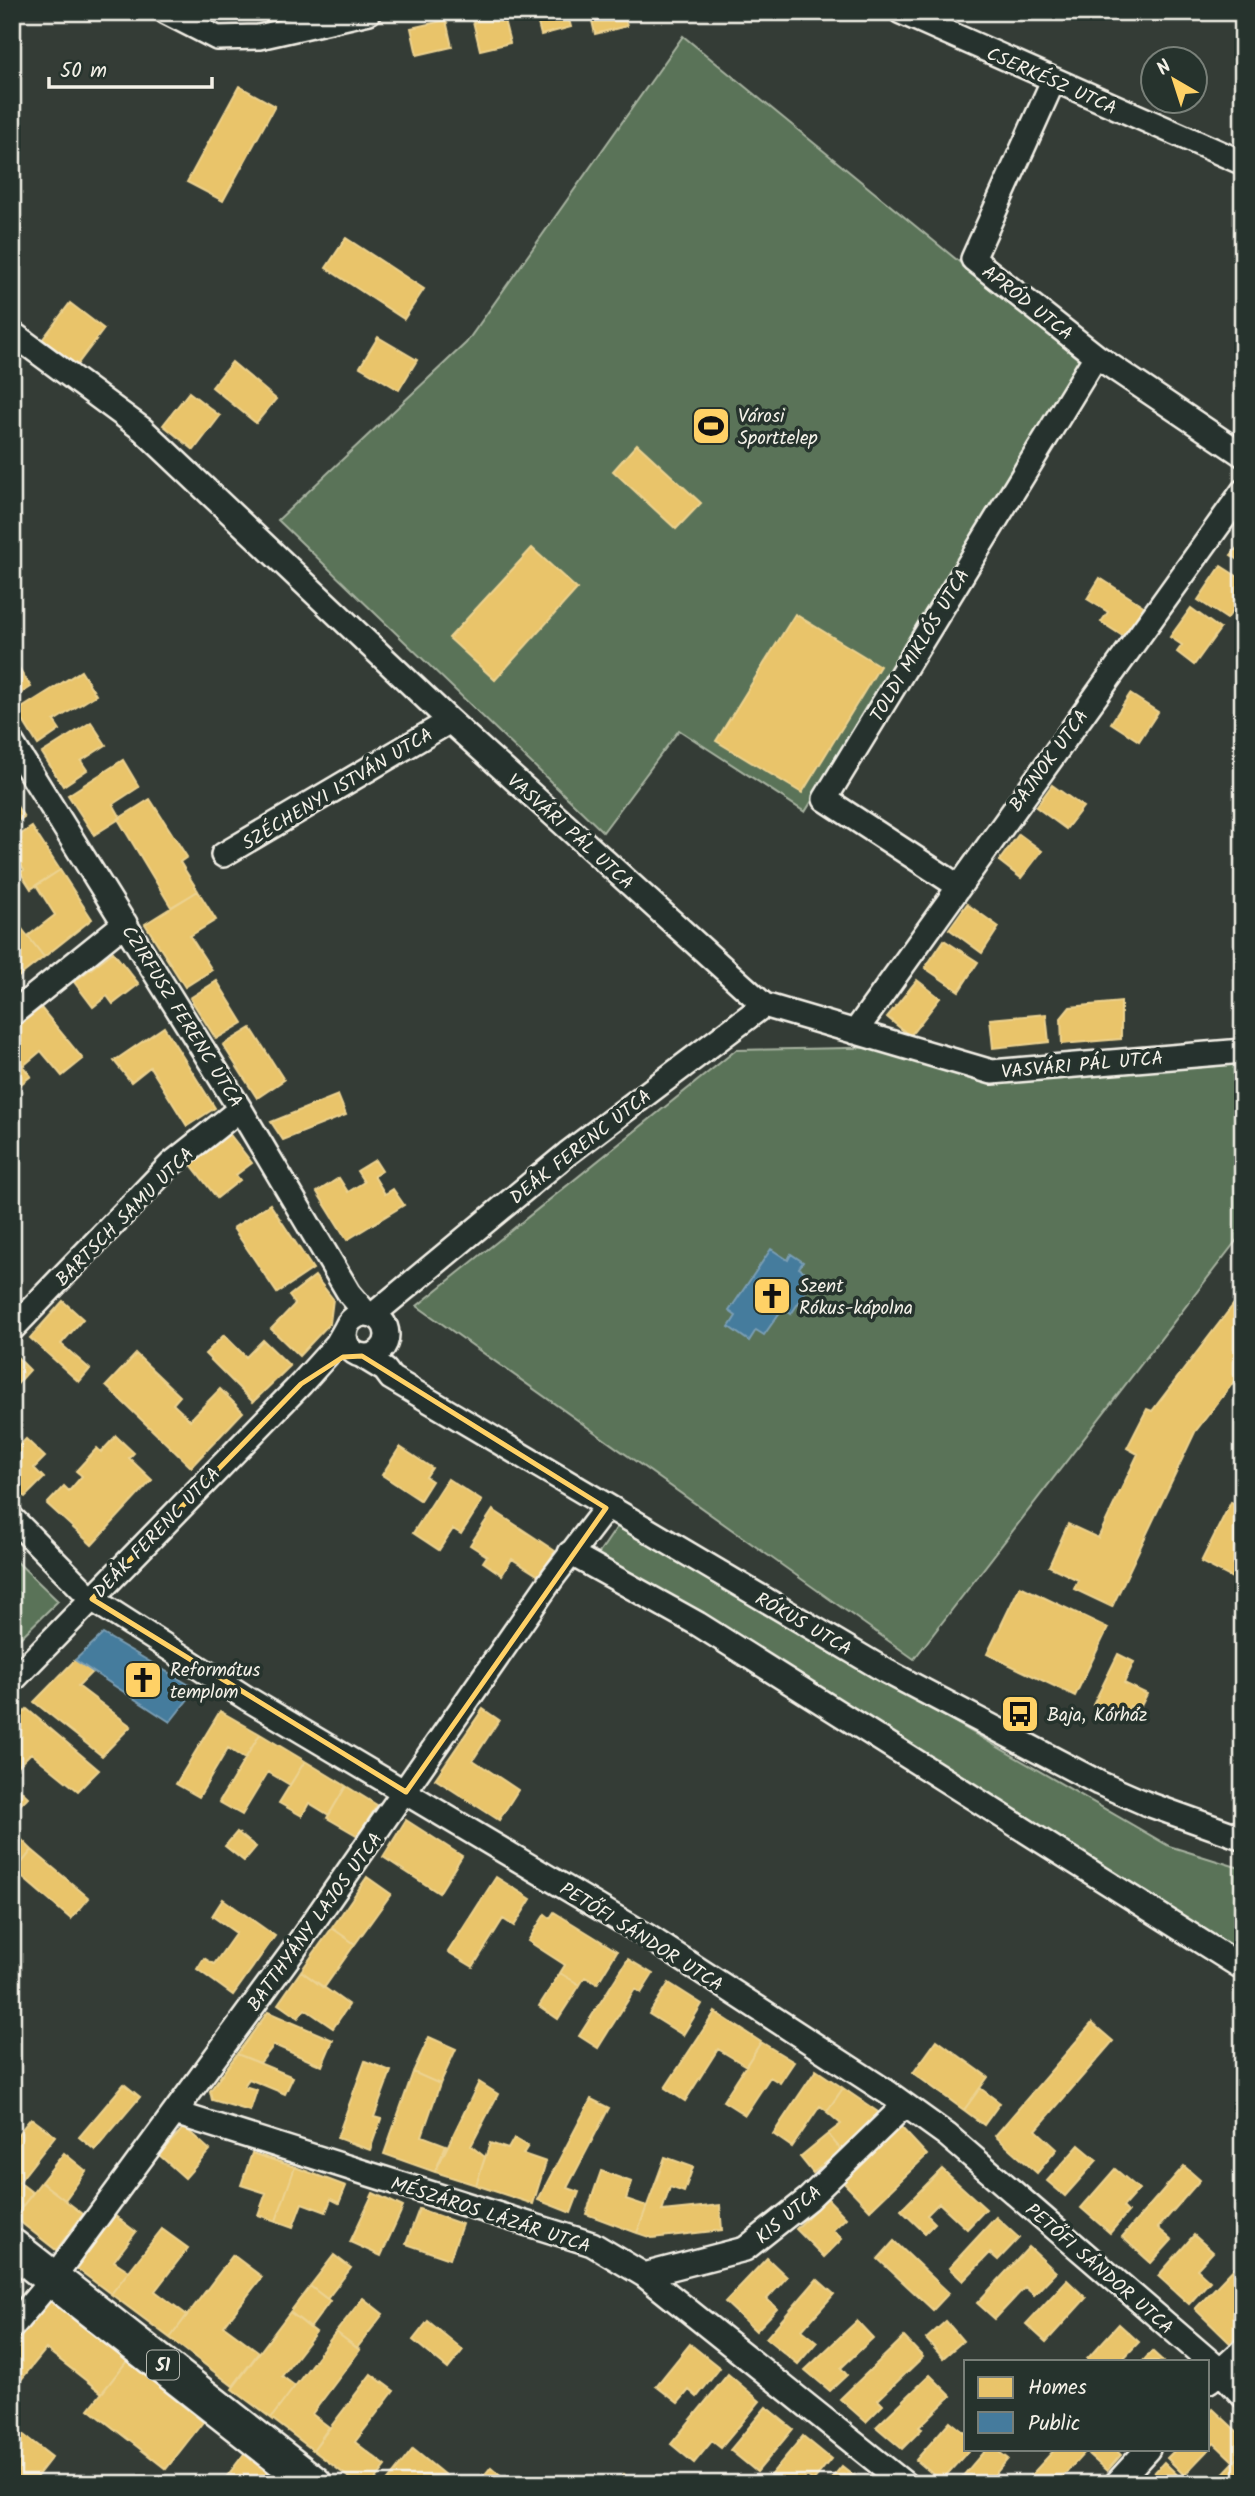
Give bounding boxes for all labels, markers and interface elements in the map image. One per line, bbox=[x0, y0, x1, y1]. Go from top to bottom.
street label: CSERKÉSZ UTCA bbox=[981, 40, 1121, 124]
scale bar bbox=[49, 46, 212, 90]
north arrow bbox=[1140, 46, 1210, 116]
text: N bbox=[1150, 53, 1179, 84]
text: 50 m bbox=[60, 55, 107, 88]
street label: APRÓD UTCA bbox=[975, 258, 1079, 349]
place label: Városi Sporttelep bbox=[738, 402, 818, 454]
sports icon: Városi Sporttelep bbox=[690, 405, 732, 447]
street label: TOLDI MIKLÓS UTCA bbox=[863, 564, 978, 728]
street label: BAJNOK UTCA bbox=[1002, 704, 1097, 819]
street label: SZÉCHENYI ISTVÁN UTCA bbox=[237, 721, 439, 859]
street label: VASVÁRI PÁL UTCA bbox=[499, 767, 640, 898]
street label: CZIRFUSZ FERENC UTCA bbox=[113, 920, 250, 1114]
street label: VASVÁRI PÁL UTCA bbox=[1000, 1044, 1164, 1088]
street label: DEÁK FERENC UTCA bbox=[504, 1082, 659, 1213]
street label: BARTSCH SAMU UTCA bbox=[49, 1141, 202, 1294]
place label: Szent Rókus-kápolna bbox=[799, 1272, 913, 1324]
church icon: Szent Rókus-kápolna bbox=[751, 1275, 793, 1317]
street label: DEÁK FERENC UTCA bbox=[86, 1461, 228, 1606]
street label: RÓKUS UTCA bbox=[749, 1585, 857, 1665]
place label: Református templom bbox=[170, 1656, 260, 1708]
church icon: Református templom bbox=[122, 1659, 164, 1701]
bus stop icon: Baja, Kórház bbox=[999, 1693, 1041, 1735]
place label: Baja, Kórház bbox=[1047, 1701, 1147, 1731]
street label: BATTHYÁNY LAJOS UTCA bbox=[240, 1826, 391, 2018]
street label: PETŐFI SÁNDOR UTCA bbox=[553, 1875, 729, 2000]
street label: MÉSZÁROS LÁZÁR UTCA bbox=[387, 2169, 594, 2262]
street label: KIS UTCA bbox=[749, 2179, 829, 2253]
street label: PETŐFI SÁNDOR UTCA bbox=[1018, 2196, 1180, 2343]
road number: 51 bbox=[147, 2350, 179, 2379]
legend bbox=[964, 2360, 1210, 2450]
text: Homes bbox=[1028, 2372, 1087, 2405]
text: Public bbox=[1028, 2408, 1080, 2441]

